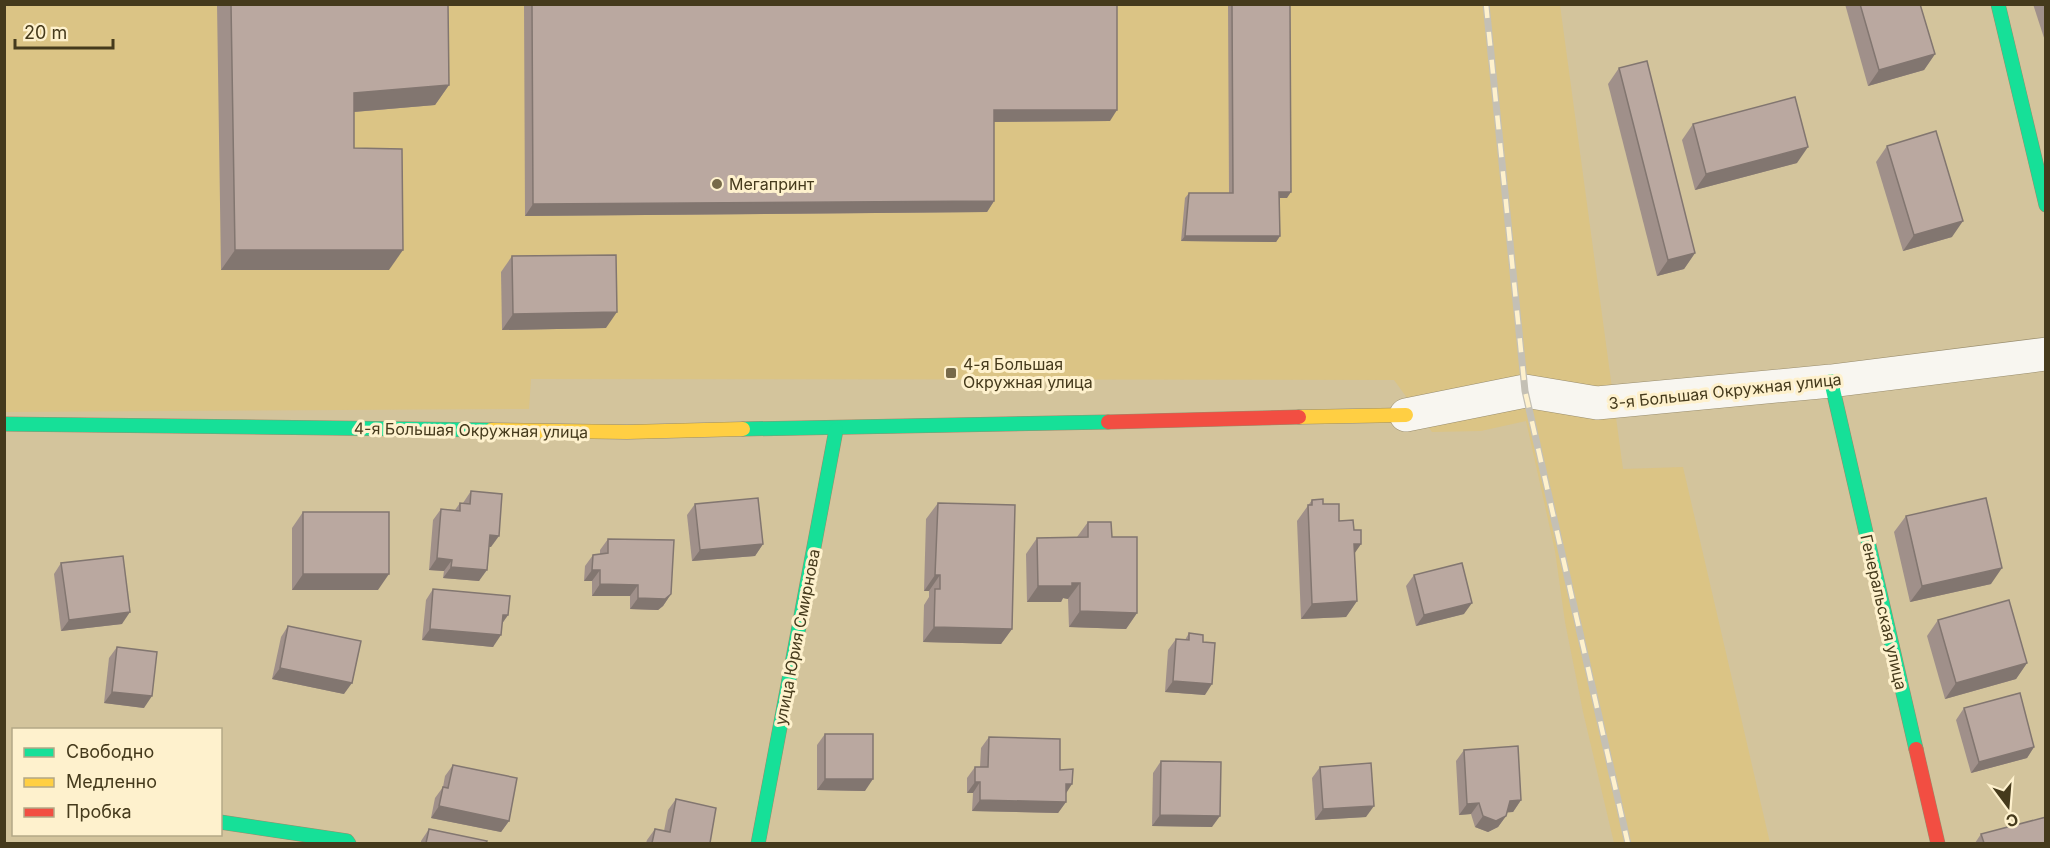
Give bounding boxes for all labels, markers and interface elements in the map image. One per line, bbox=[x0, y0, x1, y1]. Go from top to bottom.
scale bar bbox=[15, 12, 112, 50]
text: 20 m bbox=[24, 22, 67, 43]
place label: Мегапринт bbox=[729, 174, 815, 194]
marker: Мегапринт bbox=[710, 177, 724, 191]
place label: 4-я Большая Окружная улица bbox=[963, 354, 1093, 392]
marker: 4-я Большая Окружная улица bbox=[944, 366, 958, 380]
street label: 3-я Большая Окружная улица bbox=[1608, 369, 1842, 413]
street label: 4-я Большая Окружная улица bbox=[354, 418, 588, 442]
street label: Генеральская улица bbox=[1856, 532, 1912, 692]
street label: улица Юрия Смирнова bbox=[770, 547, 824, 727]
legend bbox=[12, 728, 222, 836]
text: Свободно bbox=[66, 741, 154, 762]
text: Медленно bbox=[66, 771, 157, 792]
north arrow bbox=[1978, 776, 2038, 836]
text: Пробка bbox=[66, 801, 132, 822]
text: С bbox=[2004, 809, 2021, 832]

